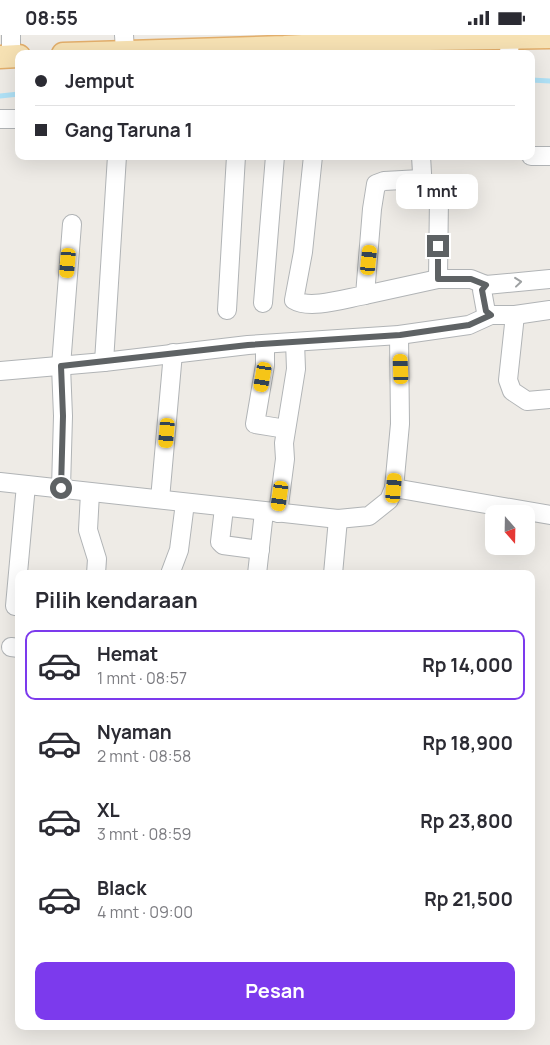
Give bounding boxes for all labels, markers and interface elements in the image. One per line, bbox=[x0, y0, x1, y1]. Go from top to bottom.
text: 08:55 bbox=[25, 5, 78, 31]
text: Jemput bbox=[65, 68, 135, 94]
text: Gang Taruna 1 bbox=[65, 117, 193, 143]
callout: 1 mnt bbox=[397, 173, 479, 209]
text: 1 mnt bbox=[416, 180, 458, 202]
route end bbox=[427, 235, 449, 257]
car bbox=[359, 244, 378, 276]
car bbox=[59, 247, 76, 279]
one-way arrow bbox=[515, 277, 523, 288]
car bbox=[392, 354, 409, 384]
car bbox=[253, 361, 272, 393]
car bbox=[158, 417, 175, 449]
car bbox=[385, 472, 402, 504]
route start bbox=[50, 477, 72, 499]
car bbox=[270, 480, 289, 512]
north arrow bbox=[485, 505, 535, 555]
map controls bbox=[485, 505, 535, 555]
text: Pilih kendaraan bbox=[35, 585, 198, 615]
text: Hemat bbox=[97, 641, 158, 667]
icon: car bbox=[37, 643, 82, 688]
text: Rp 14,000 bbox=[422, 652, 513, 678]
text: 1 mnt · 08:57 bbox=[97, 667, 187, 689]
text: Nyaman bbox=[97, 719, 172, 745]
icon: car bbox=[37, 721, 82, 766]
text: Rp 18,900 bbox=[422, 730, 513, 756]
text: 2 mnt · 08:58 bbox=[97, 745, 191, 767]
text: XL bbox=[97, 797, 120, 823]
icon: car bbox=[37, 799, 82, 844]
text: Rp 23,800 bbox=[420, 808, 513, 834]
text: 3 mnt · 08:59 bbox=[97, 823, 192, 845]
text: Black bbox=[97, 875, 146, 901]
icon: car bbox=[37, 877, 82, 922]
text: Rp 21,500 bbox=[424, 886, 513, 912]
text: 4 mnt · 09:00 bbox=[97, 901, 193, 923]
button: Pesan bbox=[35, 962, 515, 1020]

